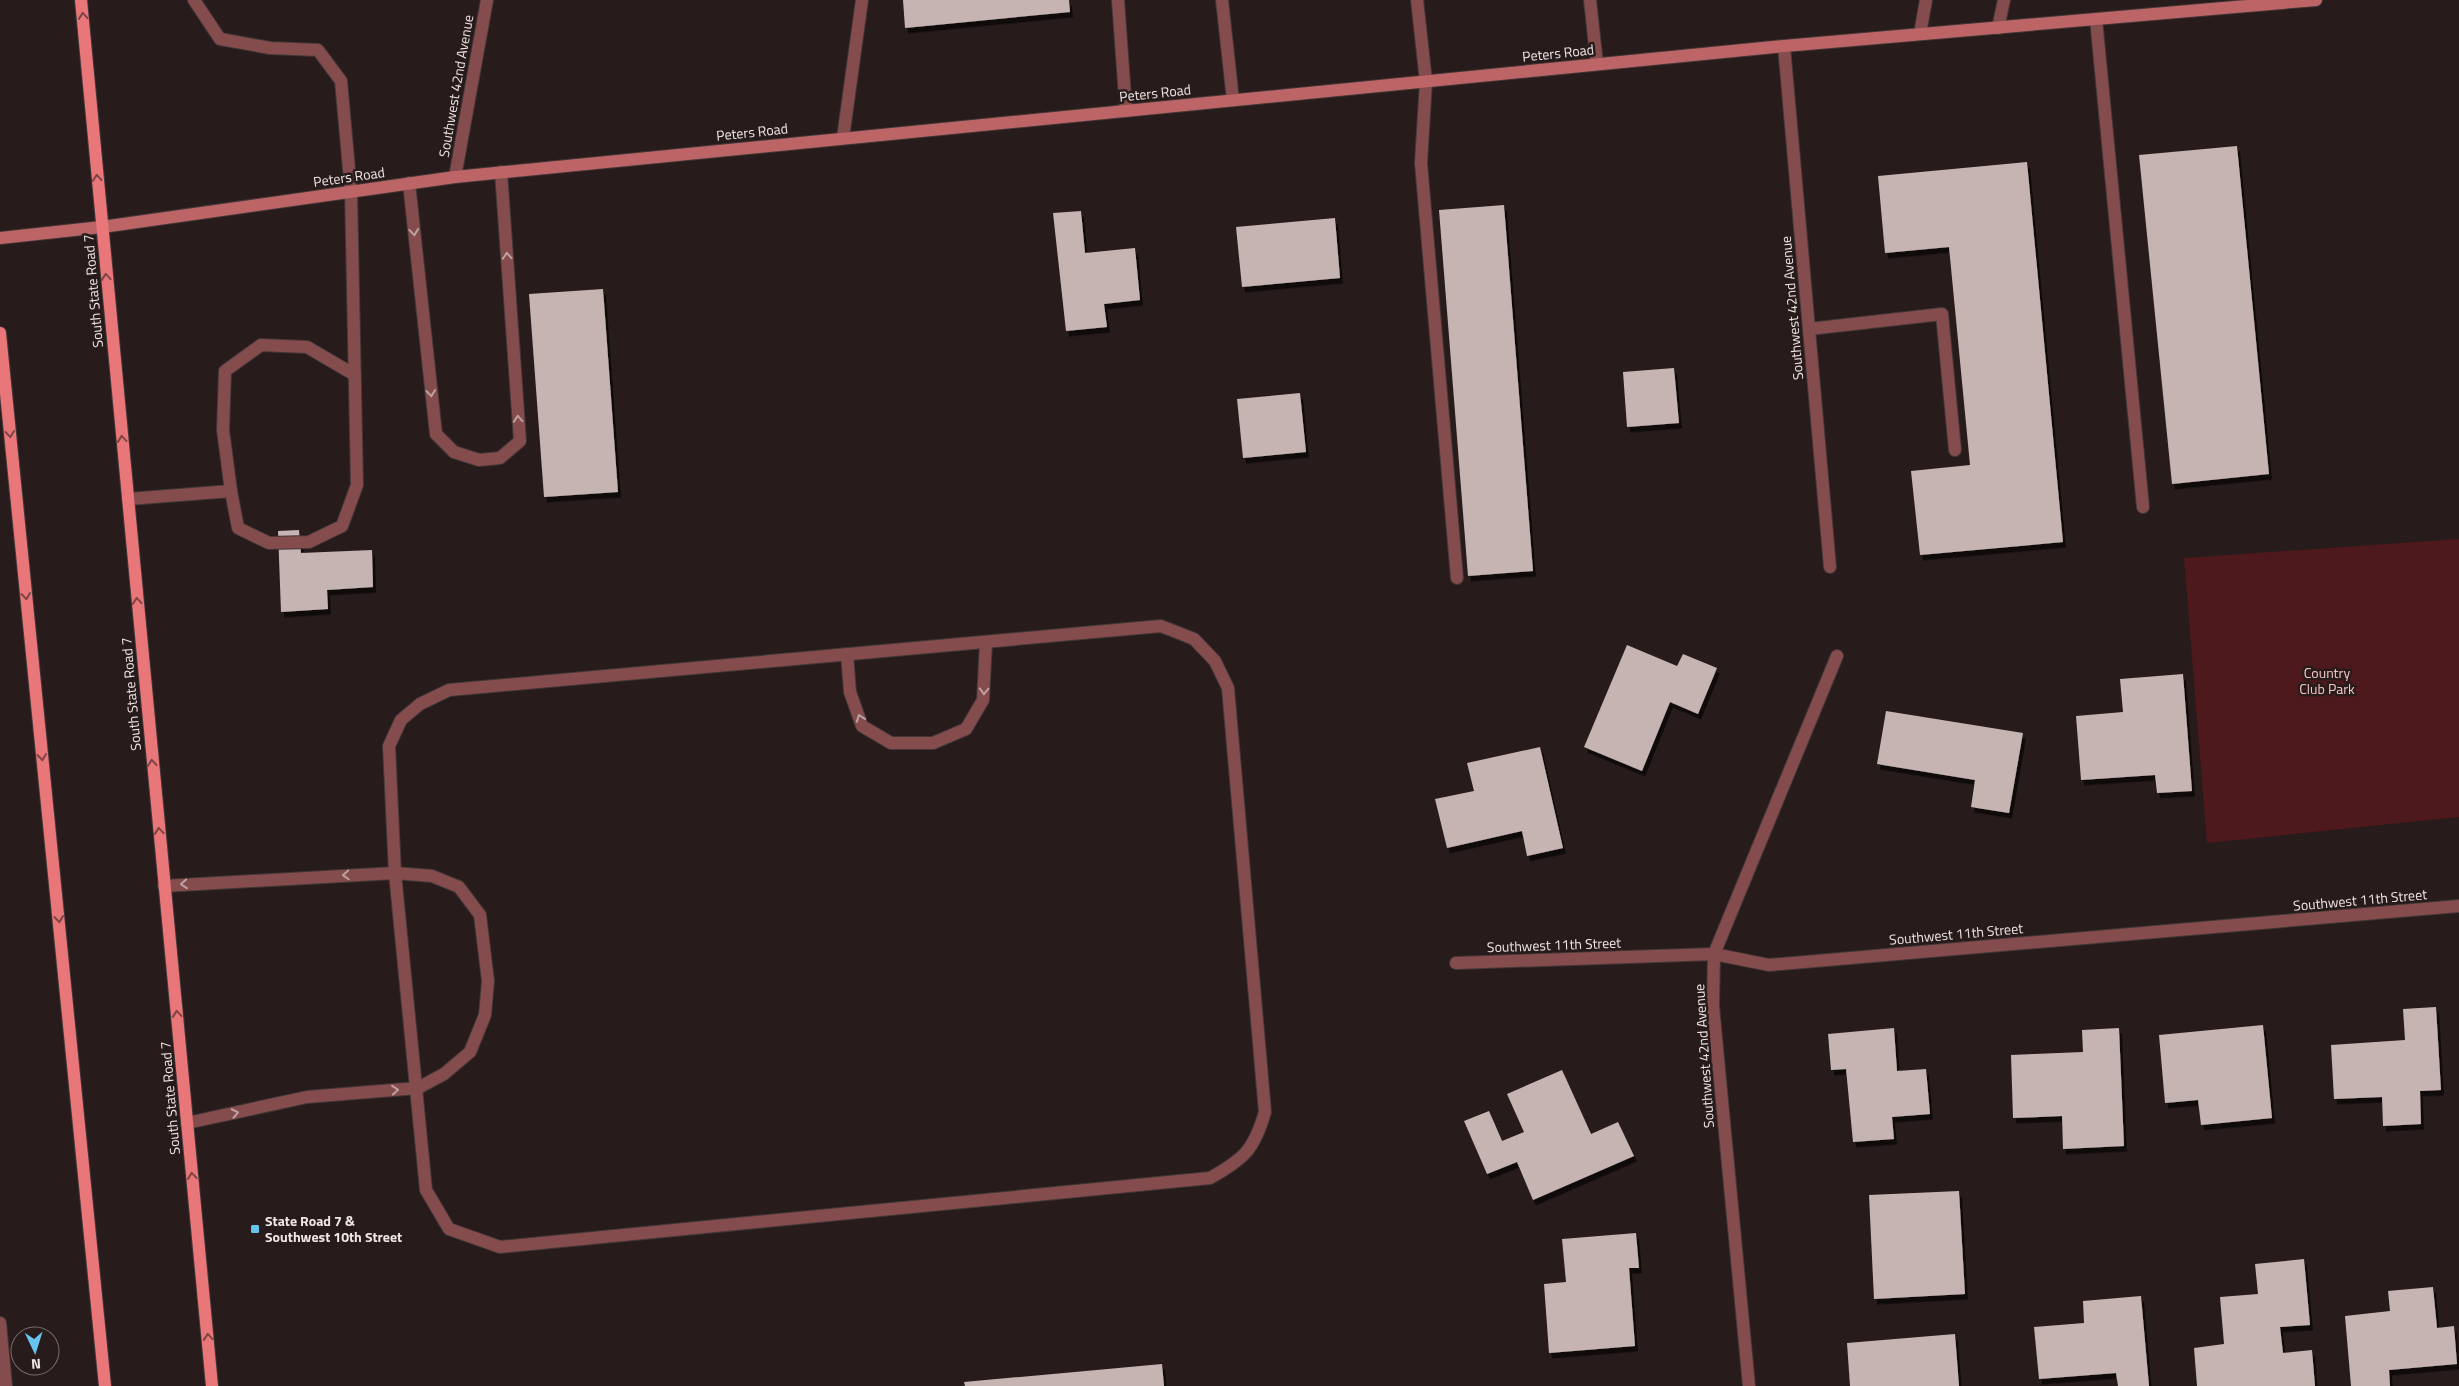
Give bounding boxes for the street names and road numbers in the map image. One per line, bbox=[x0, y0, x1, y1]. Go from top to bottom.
street label: Southwest 42nd Avenue bbox=[433, 13, 478, 159]
street label: Peters Road bbox=[1521, 38, 1595, 67]
street label: Peters Road bbox=[1118, 78, 1192, 107]
street label: Peters Road bbox=[715, 117, 789, 146]
street label: Peters Road bbox=[312, 161, 386, 192]
street label: South State Road 7 bbox=[77, 234, 108, 349]
street label: Southwest 42nd Avenue bbox=[1775, 235, 1808, 381]
street label: South State Road 7 bbox=[115, 637, 146, 752]
street label: Southwest 11th Street bbox=[2292, 883, 2428, 916]
street label: Southwest 11th Street bbox=[1888, 917, 2024, 950]
street label: Southwest 11th Street bbox=[1487, 932, 1622, 957]
street label: Southwest 42nd Avenue bbox=[1688, 983, 1719, 1129]
street label: South State Road 7 bbox=[154, 1041, 185, 1156]

